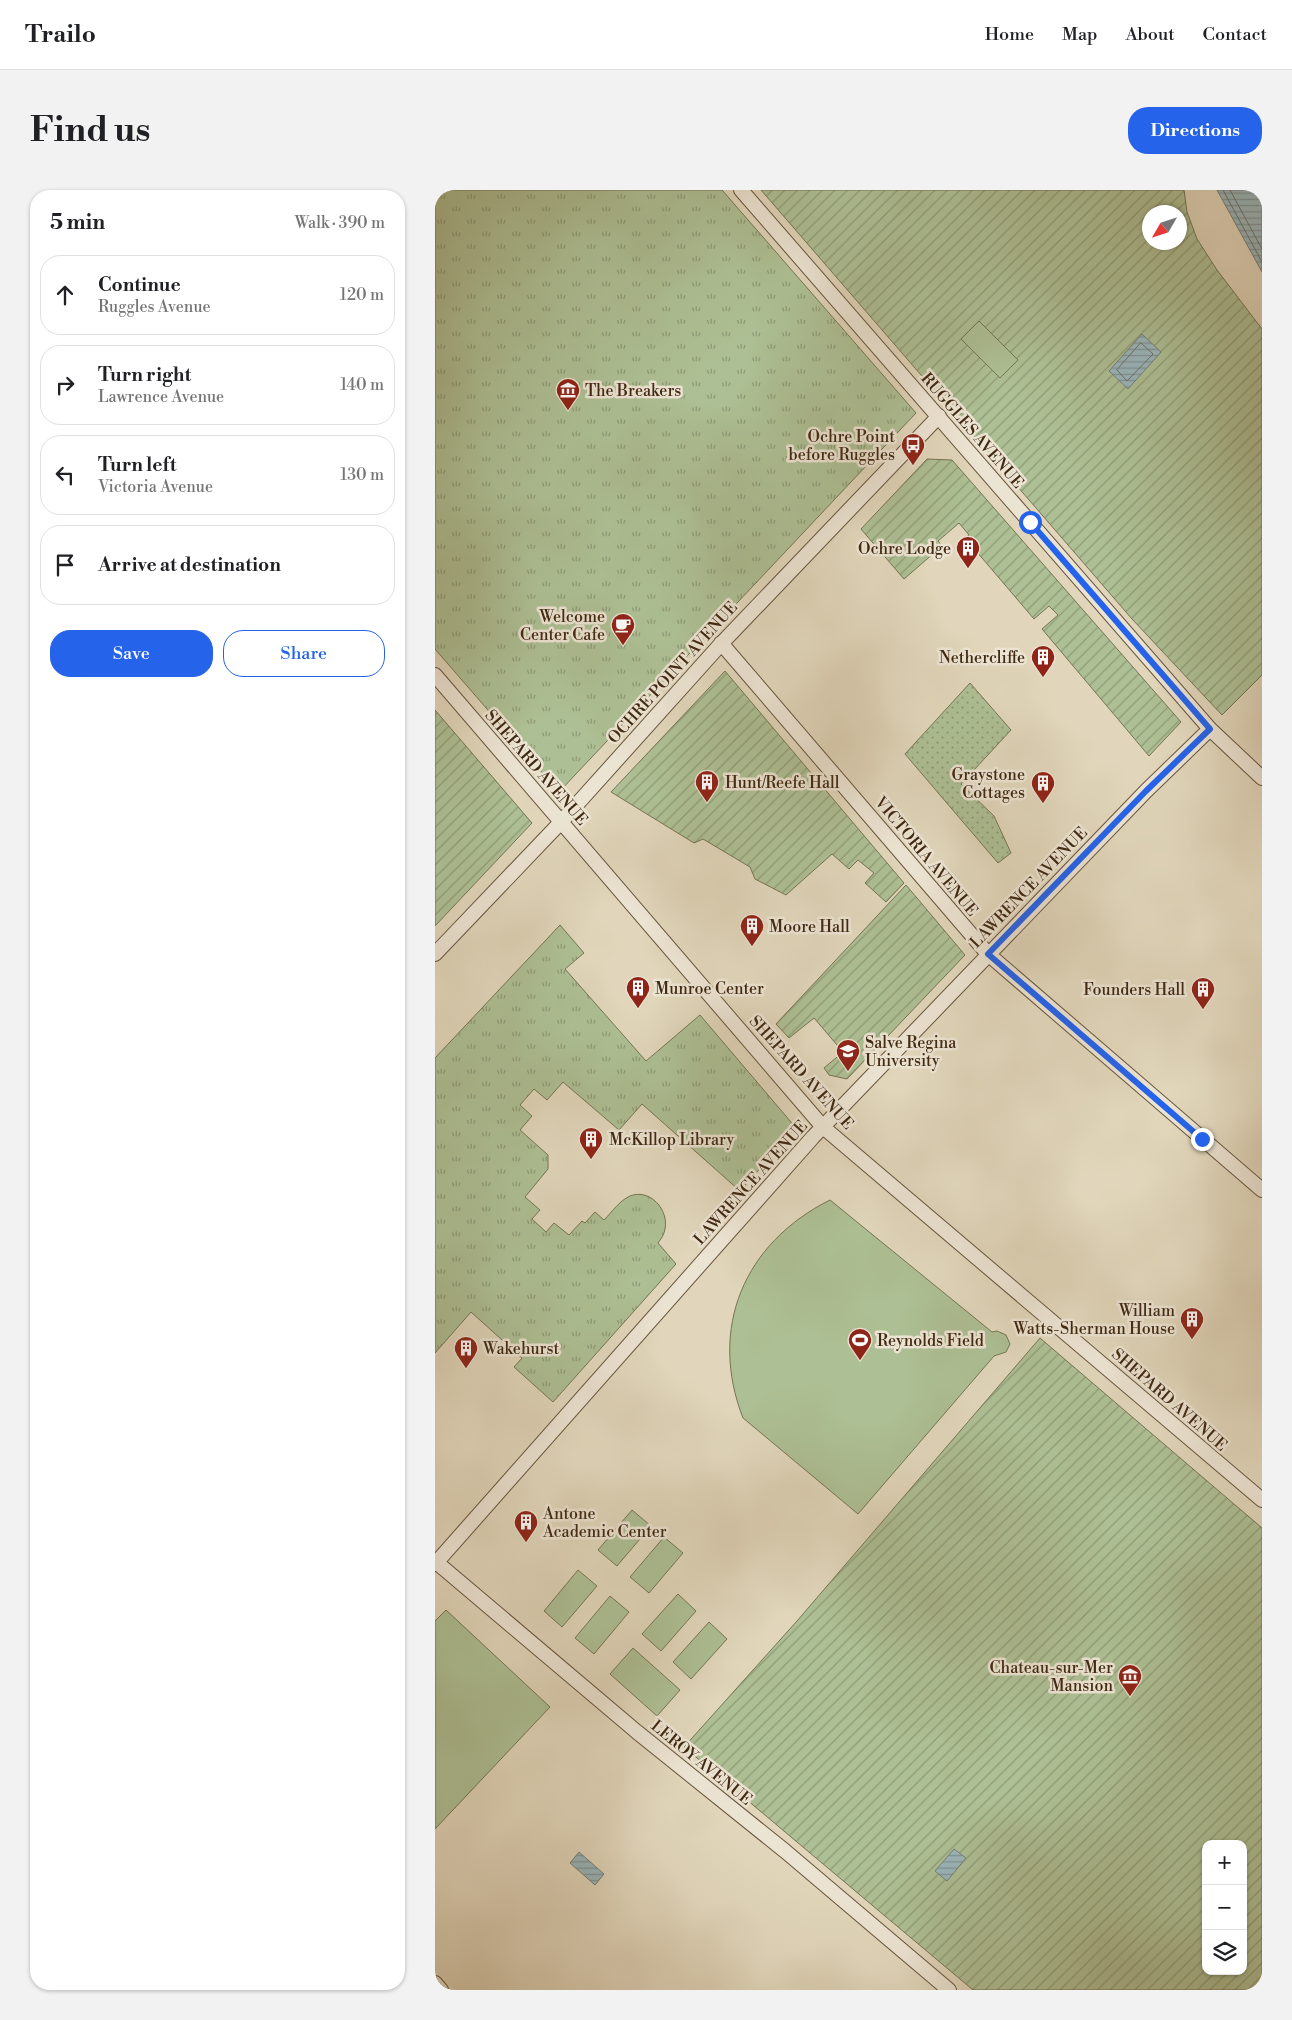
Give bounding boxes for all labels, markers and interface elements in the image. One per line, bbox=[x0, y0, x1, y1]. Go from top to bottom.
text: Trailo bbox=[25, 20, 96, 50]
text: Home bbox=[985, 23, 1034, 46]
text: Map bbox=[1062, 23, 1098, 46]
text: About bbox=[1126, 23, 1175, 46]
text: Contact bbox=[1203, 23, 1267, 46]
button: Directions bbox=[1128, 107, 1262, 154]
text: Find us bbox=[30, 109, 150, 152]
north arrow bbox=[1142, 205, 1187, 250]
text: 5 min bbox=[50, 210, 105, 236]
text: Walk · 390 m bbox=[295, 213, 385, 233]
text: Continue bbox=[98, 273, 181, 297]
icon: ahead bbox=[51, 281, 79, 309]
text: 120 m bbox=[340, 285, 384, 305]
text: Ruggles Avenue bbox=[98, 297, 211, 317]
text: Turn right bbox=[98, 363, 191, 387]
street label: RUGGLES AVENUE bbox=[917, 369, 1028, 493]
icon: right bbox=[51, 371, 79, 399]
text: 140 m bbox=[340, 375, 384, 395]
museum icon: The Breakers bbox=[555, 377, 581, 411]
place label: The Breakers bbox=[585, 381, 681, 401]
text: Lawrence Avenue bbox=[98, 387, 224, 407]
place label: Ochre Point before Ruggles bbox=[789, 427, 895, 465]
bus stop icon: Ochre Point before Ruggles bbox=[900, 432, 926, 466]
text: Turn left bbox=[98, 453, 177, 477]
icon: left bbox=[51, 461, 79, 489]
text: 130 m bbox=[340, 465, 384, 485]
text: Victoria Avenue bbox=[98, 477, 213, 497]
route start bbox=[1019, 511, 1042, 534]
building icon: Ochre Lodge bbox=[955, 535, 981, 569]
place label: Ochre Lodge bbox=[858, 539, 951, 559]
icon: arrive bbox=[51, 551, 79, 579]
text: Arrive at destination bbox=[98, 553, 281, 577]
street label: OCHRE POINT AVENUE bbox=[604, 597, 742, 748]
place label: Welcome Center Cafe bbox=[520, 607, 605, 645]
cafe icon: Welcome Center Cafe bbox=[610, 612, 636, 646]
button: Save bbox=[50, 630, 213, 677]
button: Share bbox=[223, 630, 385, 677]
building icon: Nethercliffe bbox=[1030, 644, 1056, 678]
place label: Nethercliffe bbox=[939, 648, 1025, 668]
street label: SHEPARD AVENUE bbox=[481, 706, 592, 830]
place label: Graystone Cottages bbox=[951, 765, 1025, 803]
building icon: Hunt/Reefe Hall bbox=[694, 769, 720, 803]
building icon: Graystone Cottages bbox=[1030, 770, 1056, 804]
place label: Hunt/Reefe Hall bbox=[725, 773, 840, 793]
street label: VICTORIA AVENUE bbox=[870, 792, 982, 921]
street label: LAWRENCE AVENUE bbox=[966, 823, 1092, 952]
building icon: Moore Hall bbox=[739, 913, 765, 947]
place label: Moore Hall bbox=[769, 917, 850, 937]
building icon: Munroe Center bbox=[625, 975, 651, 1009]
building icon: Founders Hall bbox=[1190, 976, 1216, 1010]
place label: Munroe Center bbox=[655, 979, 764, 999]
place label: Founders Hall bbox=[1083, 980, 1185, 1000]
street label: SHEPARD AVENUE bbox=[745, 1011, 858, 1134]
place label: Salve Regina University bbox=[865, 1033, 957, 1071]
school or university icon: Salve Regina University bbox=[835, 1038, 861, 1072]
street label: LAWRENCE AVENUE bbox=[690, 1116, 812, 1249]
building icon: McKillop Library bbox=[578, 1126, 604, 1160]
route end bbox=[1191, 1128, 1214, 1151]
place label: McKillop Library bbox=[609, 1130, 735, 1150]
place label: William Watts-Sherman House bbox=[1012, 1301, 1175, 1339]
building icon: William Watts-Sherman House bbox=[1179, 1306, 1205, 1340]
sports icon: Reynolds Field bbox=[847, 1327, 873, 1361]
place label: Reynolds Field bbox=[877, 1331, 984, 1351]
building icon: Wakehurst bbox=[453, 1335, 479, 1369]
place label: Wakehurst bbox=[482, 1339, 560, 1359]
street label: SHEPARD AVENUE bbox=[1107, 1344, 1231, 1455]
place label: Antone Academic Center bbox=[542, 1504, 667, 1542]
building icon: Antone Academic Center bbox=[513, 1509, 539, 1543]
place label: Chateau-sur-Mer Mansion bbox=[990, 1658, 1113, 1696]
museum icon: Chateau-sur-Mer Mansion bbox=[1117, 1663, 1143, 1697]
street label: LEROY AVENUE bbox=[647, 1716, 756, 1810]
map controls bbox=[1202, 1840, 1247, 1975]
button: + bbox=[1202, 1840, 1247, 1885]
button: − bbox=[1202, 1885, 1247, 1930]
button: layers bbox=[1202, 1930, 1247, 1975]

